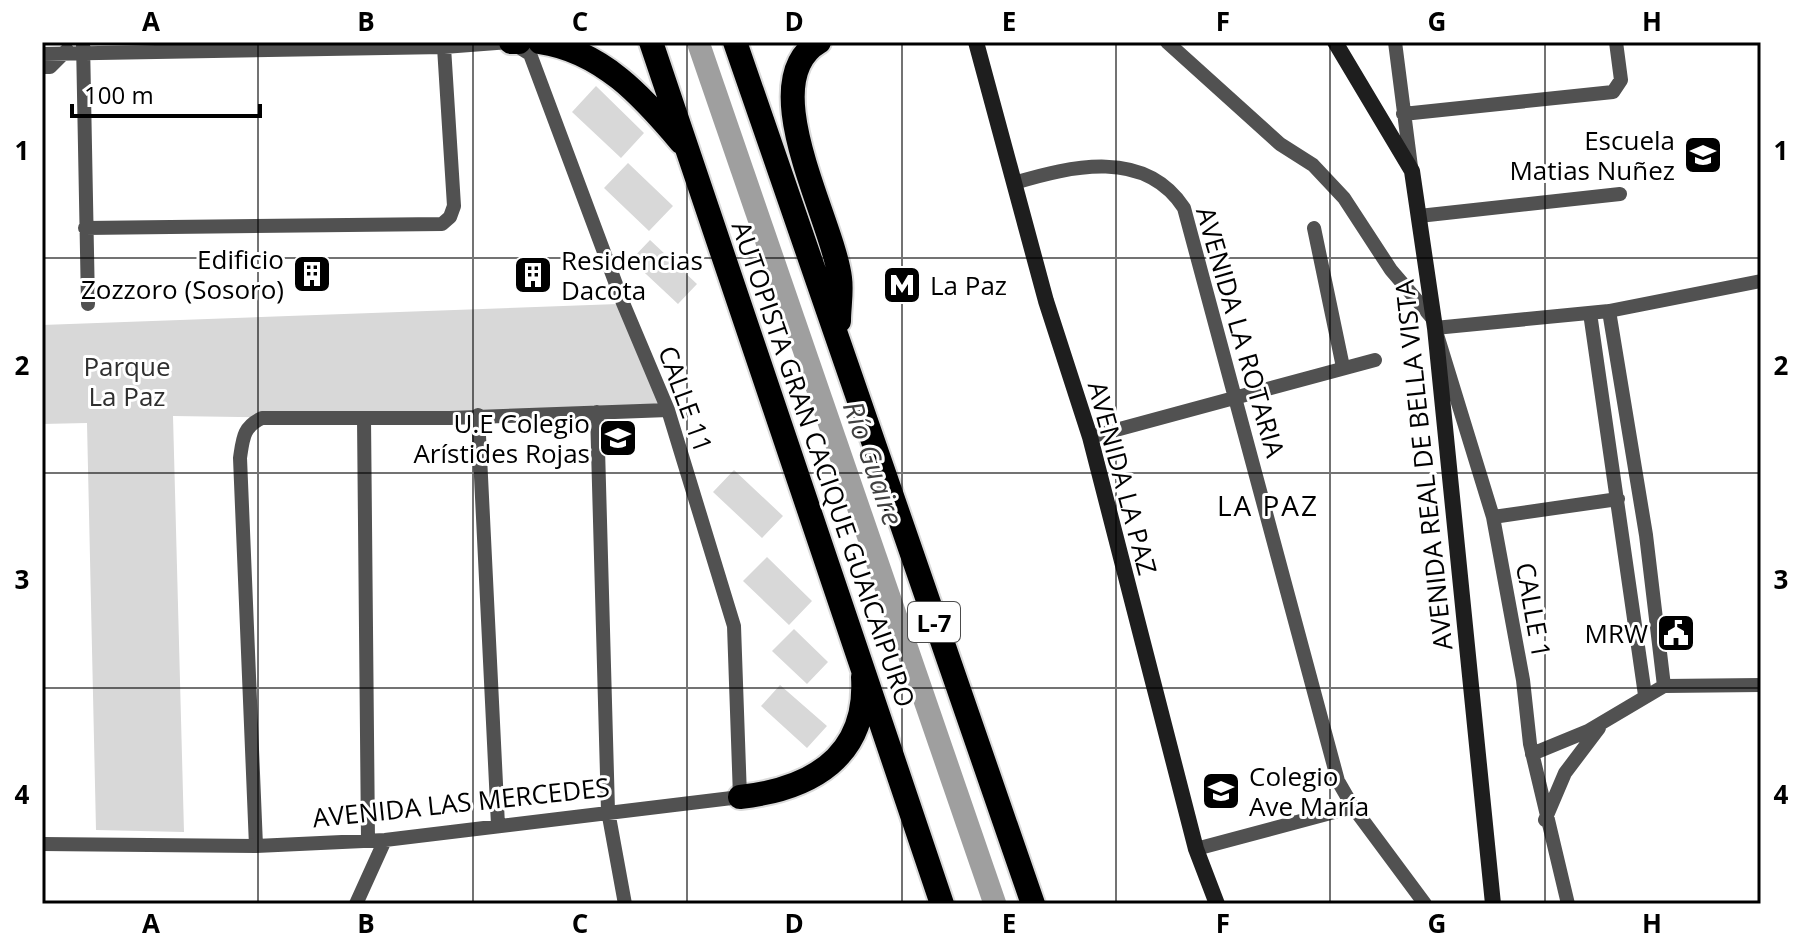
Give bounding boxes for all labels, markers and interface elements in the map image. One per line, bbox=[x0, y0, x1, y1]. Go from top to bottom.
text: A bbox=[142, 3, 160, 39]
text: B bbox=[357, 3, 375, 39]
text: C bbox=[572, 3, 588, 39]
text: D bbox=[784, 3, 804, 39]
text: E bbox=[1002, 3, 1016, 39]
text: F bbox=[1216, 3, 1230, 39]
text: G bbox=[1428, 3, 1446, 39]
text: H bbox=[1642, 3, 1662, 39]
scale bar bbox=[72, 68, 260, 118]
text: 100 m bbox=[84, 78, 154, 111]
place label: Escuela Matias Nuñez bbox=[1509, 122, 1675, 188]
text: 1 bbox=[15, 132, 29, 168]
text: 1 bbox=[1774, 132, 1788, 168]
school or university icon: Escuela Matias Nuñez bbox=[1682, 134, 1724, 176]
street label: AVENIDA LA ROTARIA bbox=[1188, 203, 1294, 462]
street label: AUTOPISTA GRAN CACIQUE GUAICAIPURO bbox=[724, 216, 924, 712]
place label: Edificio Zozzoro (Sosoro) bbox=[81, 241, 284, 307]
place label: Residencias Dacota bbox=[561, 242, 703, 308]
building icon: Edificio Zozzoro (Sosoro) bbox=[291, 253, 333, 295]
building icon: Residencias Dacota bbox=[512, 254, 554, 296]
metro station icon: La Paz bbox=[881, 264, 923, 306]
place label: La Paz bbox=[930, 267, 1007, 303]
street label: AVENIDA REAL DE BELLA VISTA bbox=[1386, 278, 1460, 652]
street label: CALLE 11 bbox=[650, 341, 722, 457]
text: 2 bbox=[15, 347, 30, 383]
text: 2 bbox=[1774, 347, 1789, 383]
park label: Parque La Paz bbox=[83, 348, 171, 414]
street label: AVENIDA LA PAZ bbox=[1080, 377, 1166, 579]
water label: Río Guaire bbox=[835, 396, 913, 530]
place label: U.E Colegio Arístides Rojas bbox=[413, 405, 590, 471]
school or university icon: U.E Colegio Arístides Rojas bbox=[597, 417, 639, 459]
district label: LA PAZ bbox=[1217, 486, 1319, 524]
street label: CALLE 1 bbox=[1508, 560, 1560, 660]
text: 3 bbox=[15, 561, 29, 597]
text: 3 bbox=[1774, 561, 1788, 597]
road number: L-7 bbox=[908, 602, 960, 642]
public building icon: MRW bbox=[1655, 612, 1697, 654]
place label: MRW bbox=[1585, 615, 1648, 651]
place label: Colegio Ave María bbox=[1249, 758, 1369, 824]
street label: AVENIDA LAS MERCEDES bbox=[311, 768, 611, 836]
school or university icon: Colegio Ave María bbox=[1200, 770, 1242, 812]
text: 4 bbox=[15, 776, 30, 812]
text: 4 bbox=[1774, 776, 1789, 812]
text: A bbox=[142, 905, 160, 941]
text: B bbox=[357, 905, 375, 941]
text: C bbox=[572, 905, 588, 941]
text: D bbox=[784, 905, 804, 941]
text: E bbox=[1002, 905, 1016, 941]
text: F bbox=[1216, 905, 1230, 941]
text: G bbox=[1428, 905, 1446, 941]
text: H bbox=[1642, 905, 1662, 941]

